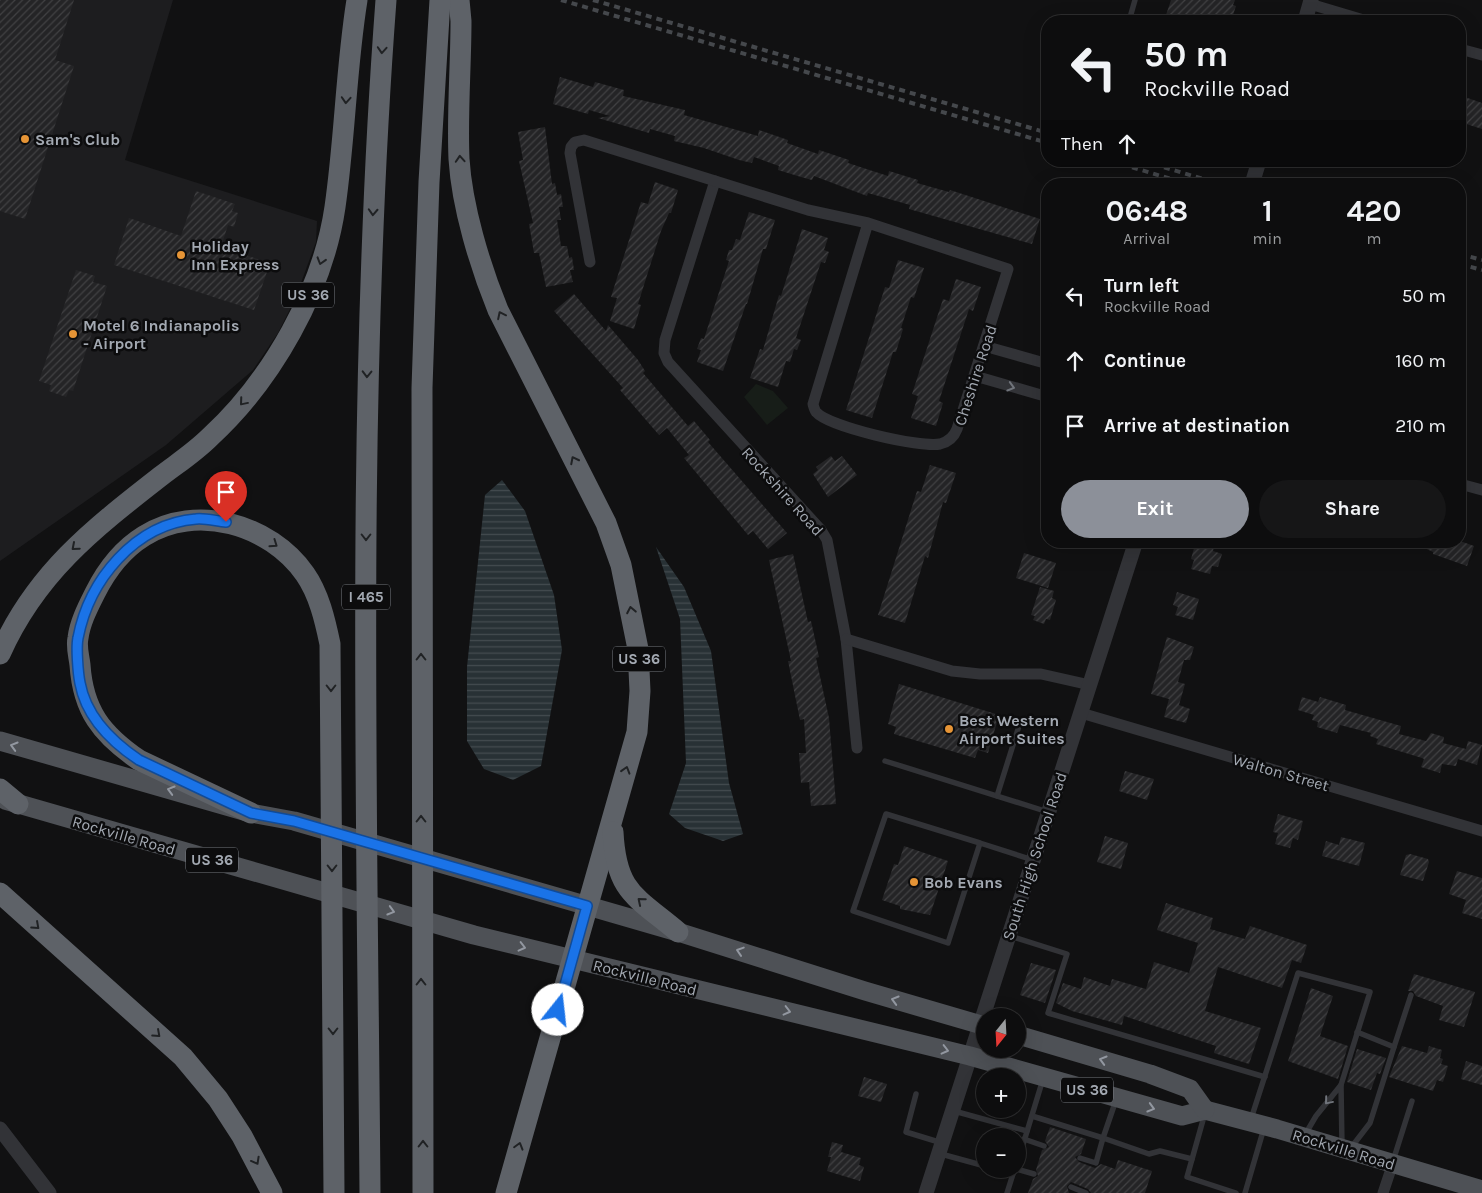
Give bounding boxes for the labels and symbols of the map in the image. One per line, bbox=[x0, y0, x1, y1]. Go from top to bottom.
one-way arrow bbox=[377, 46, 388, 54]
one-way arrow bbox=[340, 97, 351, 105]
place label: Sam's Club bbox=[35, 130, 120, 149]
marker: Sam's Club bbox=[19, 133, 31, 145]
one-way arrow bbox=[455, 154, 466, 162]
one-way arrow bbox=[367, 208, 378, 216]
place label: Holiday Inn Express bbox=[191, 237, 280, 274]
marker: Holiday Inn Express bbox=[175, 249, 187, 261]
one-way arrow bbox=[317, 256, 327, 264]
road number: US 36 bbox=[282, 282, 334, 308]
one-way arrow bbox=[497, 311, 507, 320]
place label: Motel 6 Indianapolis - Airport bbox=[83, 316, 240, 353]
street label: Cheshire Road bbox=[950, 322, 1001, 428]
marker: Motel 6 Indianapolis - Airport bbox=[67, 328, 79, 340]
one-way arrow bbox=[362, 371, 373, 379]
one-way arrow bbox=[1007, 381, 1015, 391]
one-way arrow bbox=[239, 396, 248, 405]
street label: Rockshire Road bbox=[738, 443, 828, 540]
one-way arrow bbox=[570, 456, 580, 465]
pin bbox=[205, 471, 247, 522]
one-way arrow bbox=[361, 534, 371, 541]
one-way arrow bbox=[268, 538, 277, 547]
one-way arrow bbox=[71, 542, 80, 551]
road number: I 465 bbox=[342, 584, 390, 610]
one-way arrow bbox=[627, 606, 637, 614]
road number: US 36 bbox=[613, 646, 665, 672]
one-way arrow bbox=[416, 653, 426, 660]
one-way arrow bbox=[326, 685, 336, 693]
place label: Best Western Airport Suites bbox=[959, 711, 1065, 748]
marker: Best Western Airport Suites bbox=[943, 723, 955, 735]
one-way arrow bbox=[11, 741, 19, 751]
street label: Walton Street bbox=[1231, 750, 1331, 795]
one-way arrow bbox=[621, 767, 631, 775]
street label: South High School Road bbox=[998, 770, 1071, 943]
one-way arrow bbox=[167, 786, 175, 796]
street label: Rockville Road bbox=[70, 812, 178, 859]
one-way arrow bbox=[416, 815, 426, 823]
road number: US 36 bbox=[186, 848, 238, 872]
one-way arrow bbox=[327, 865, 337, 873]
place label: Bob Evans bbox=[924, 873, 1003, 892]
marker: Bob Evans bbox=[908, 876, 920, 888]
one-way arrow bbox=[637, 897, 646, 906]
one-way arrow bbox=[386, 905, 394, 915]
one-way arrow bbox=[31, 920, 40, 929]
one-way arrow bbox=[517, 941, 525, 951]
one-way arrow bbox=[736, 947, 744, 957]
street label: Rockville Road bbox=[591, 955, 699, 1000]
one-way arrow bbox=[416, 978, 427, 986]
position arrow bbox=[531, 983, 583, 1035]
one-way arrow bbox=[891, 995, 899, 1005]
one-way arrow bbox=[783, 1005, 791, 1015]
north arrow bbox=[976, 1008, 1026, 1058]
one-way arrow bbox=[152, 1028, 161, 1037]
one-way arrow bbox=[328, 1028, 338, 1035]
one-way arrow bbox=[941, 1044, 950, 1055]
one-way arrow bbox=[1098, 1055, 1107, 1066]
road number: US 36 bbox=[1061, 1078, 1113, 1102]
one-way arrow bbox=[1325, 1095, 1333, 1104]
one-way arrow bbox=[1147, 1102, 1155, 1112]
street label: Rockville Road bbox=[1290, 1125, 1398, 1174]
one-way arrow bbox=[418, 1140, 428, 1148]
one-way arrow bbox=[514, 1143, 524, 1151]
one-way arrow bbox=[250, 1156, 260, 1165]

